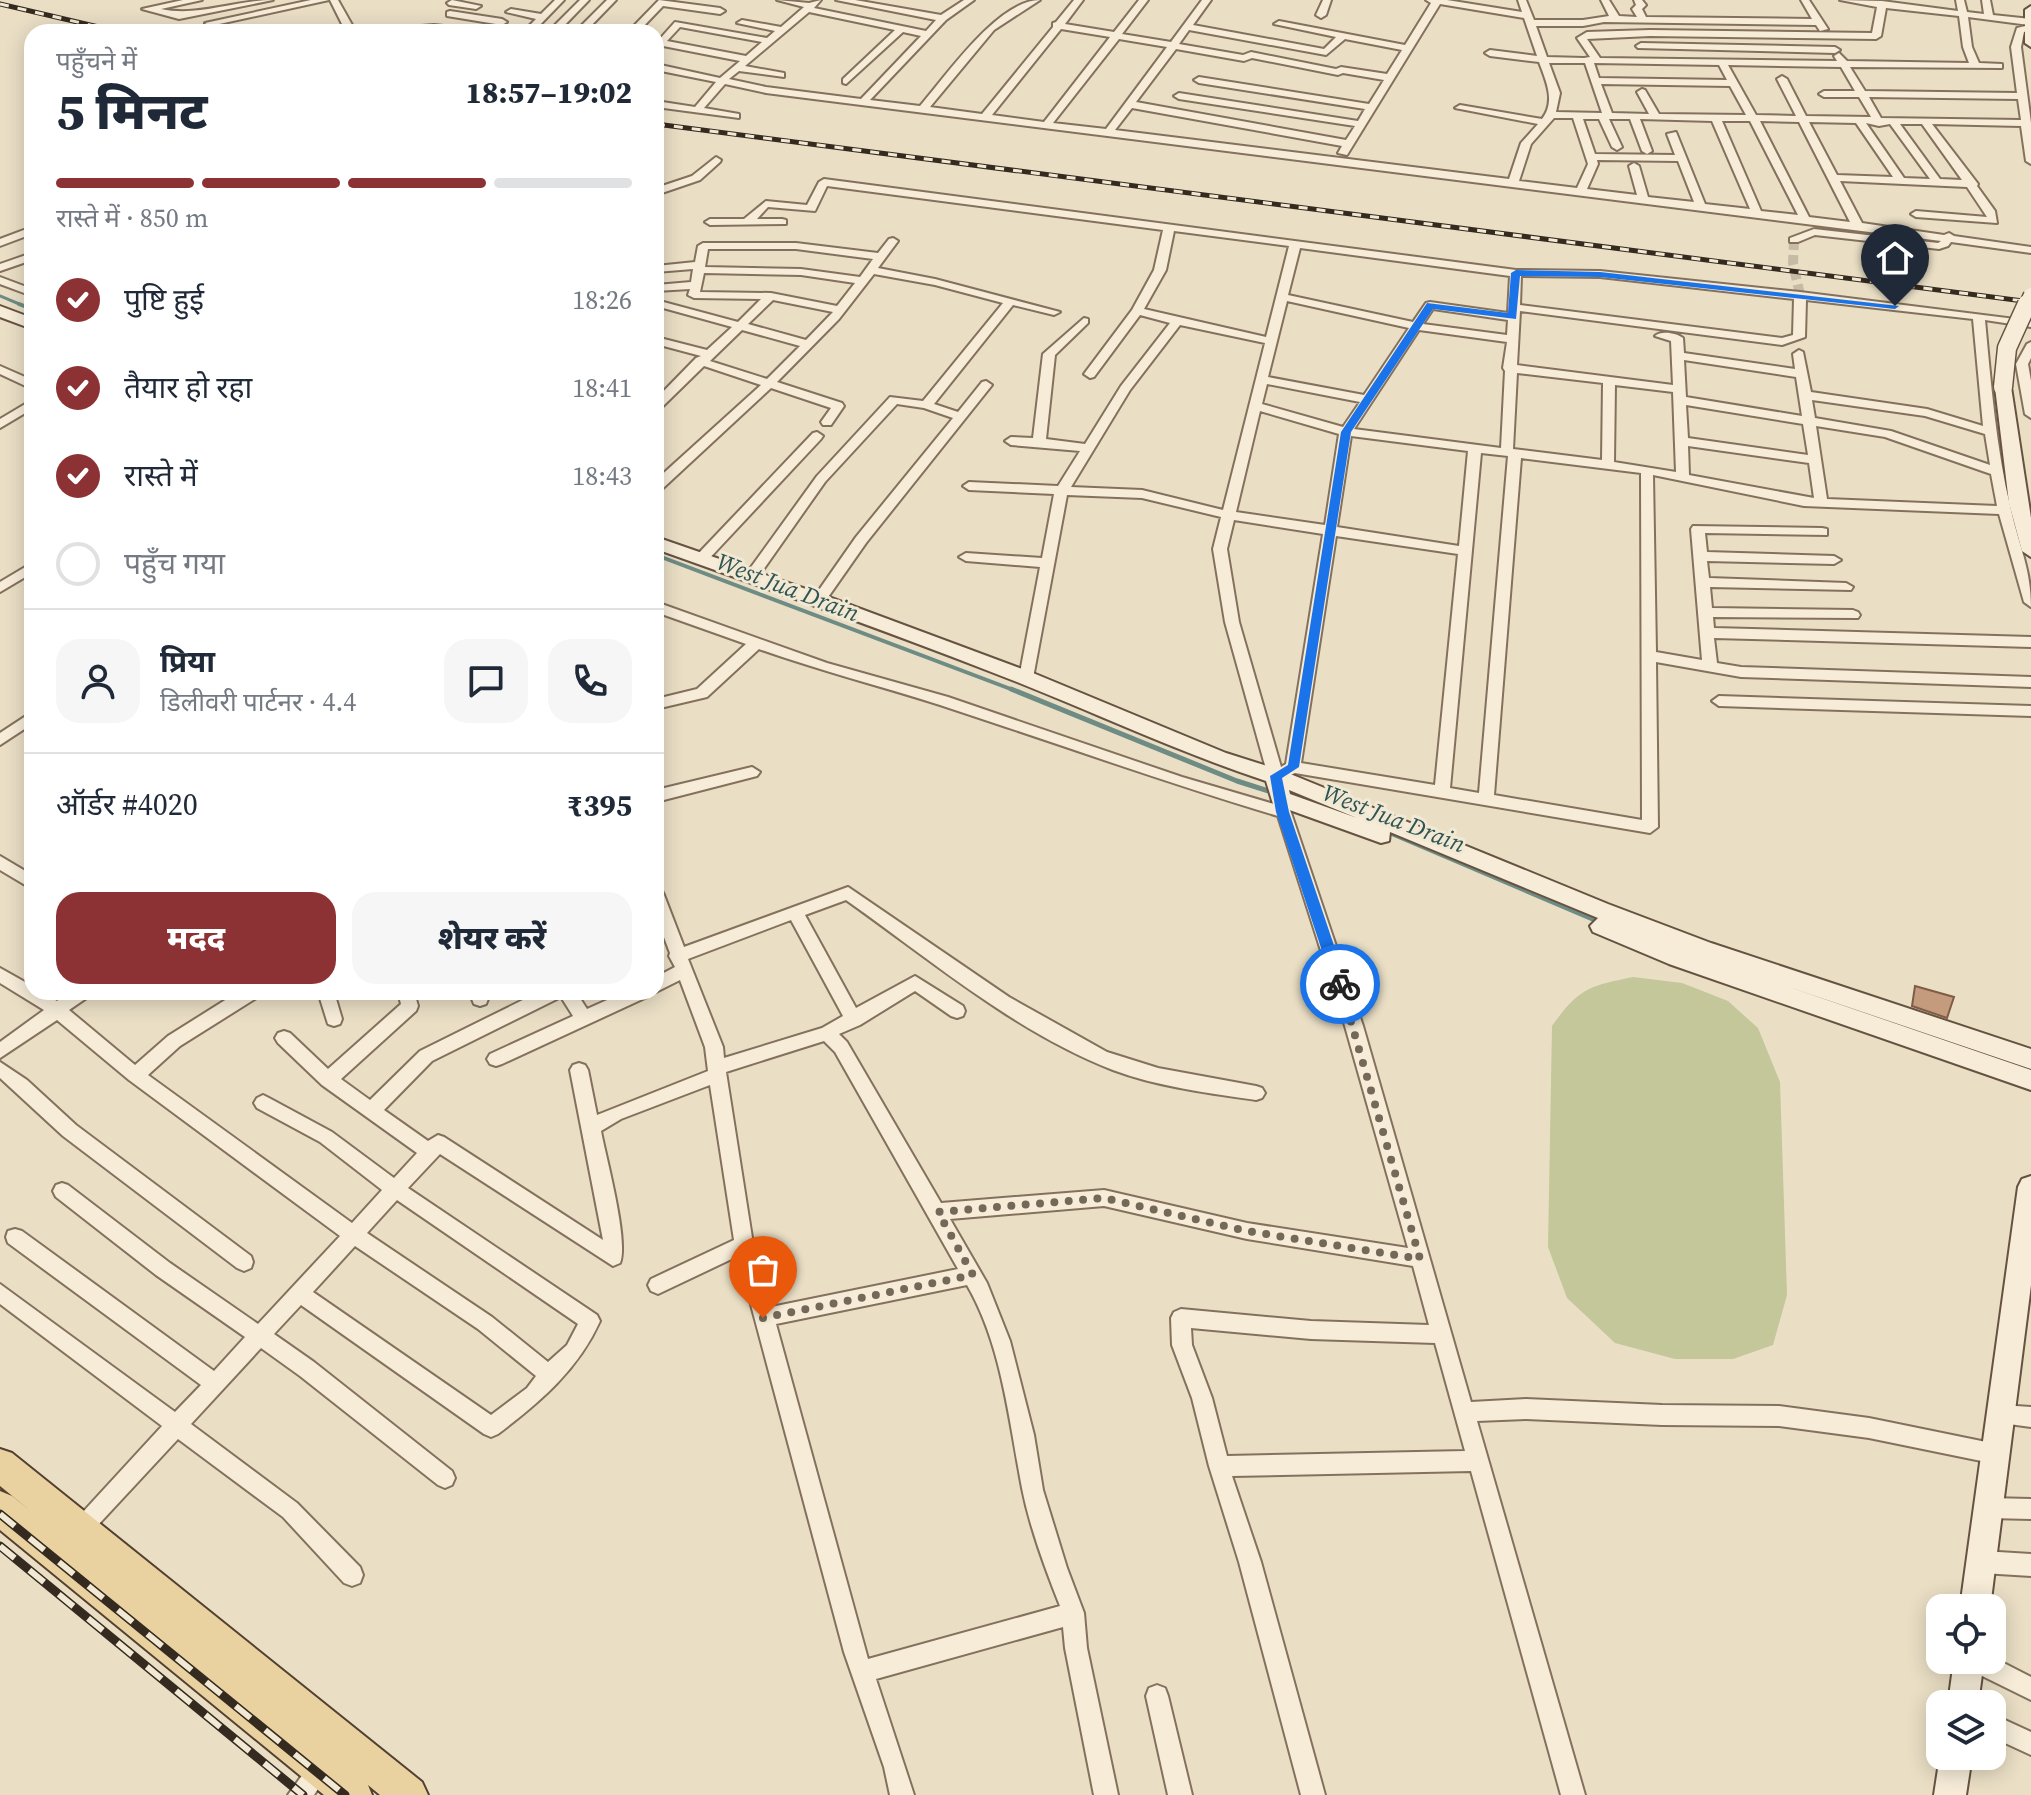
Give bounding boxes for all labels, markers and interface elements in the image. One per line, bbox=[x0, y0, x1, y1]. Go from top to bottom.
text: पहुँचने में bbox=[56, 43, 137, 79]
text: 18:57–19:02 bbox=[465, 72, 632, 113]
text: 5 मिनट bbox=[56, 75, 208, 146]
text: रास्ते में · 850 m bbox=[56, 200, 208, 236]
pin bbox=[1861, 224, 1929, 306]
icon: home bbox=[1873, 236, 1917, 280]
icon: check bbox=[56, 278, 100, 322]
text: पुष्टि हुई bbox=[124, 279, 204, 320]
text: 18:26 bbox=[572, 282, 632, 318]
icon: check bbox=[56, 366, 100, 410]
text: तैयार हो रहा bbox=[124, 367, 252, 408]
text: 18:41 bbox=[572, 370, 632, 406]
icon: check bbox=[56, 454, 100, 498]
text: रास्ते में bbox=[124, 455, 198, 496]
text: 18:43 bbox=[572, 458, 632, 494]
text: पहुँच गया bbox=[124, 543, 225, 584]
water label: West Jua Drain bbox=[712, 545, 864, 629]
button: person bbox=[56, 639, 140, 723]
button: chat bbox=[444, 639, 528, 723]
button: phone bbox=[548, 639, 632, 723]
text: प्रिया bbox=[160, 641, 215, 682]
text: डिलीवरी पार्टनर · 4.4 bbox=[160, 684, 356, 720]
water label: West Jua Drain bbox=[1318, 776, 1470, 860]
text: ऑर्डर #4020 bbox=[56, 784, 198, 825]
text: ₹395 bbox=[567, 785, 632, 826]
button: मदद bbox=[56, 892, 336, 984]
button: शेयर करें bbox=[352, 892, 632, 984]
courier bbox=[1300, 944, 1380, 1024]
icon: bike bbox=[1318, 962, 1362, 1006]
pin bbox=[729, 1236, 797, 1318]
icon: bag bbox=[741, 1248, 785, 1292]
map controls bbox=[1926, 1594, 2006, 1770]
button: locate bbox=[1926, 1594, 2006, 1674]
button: layers bbox=[1926, 1690, 2006, 1770]

